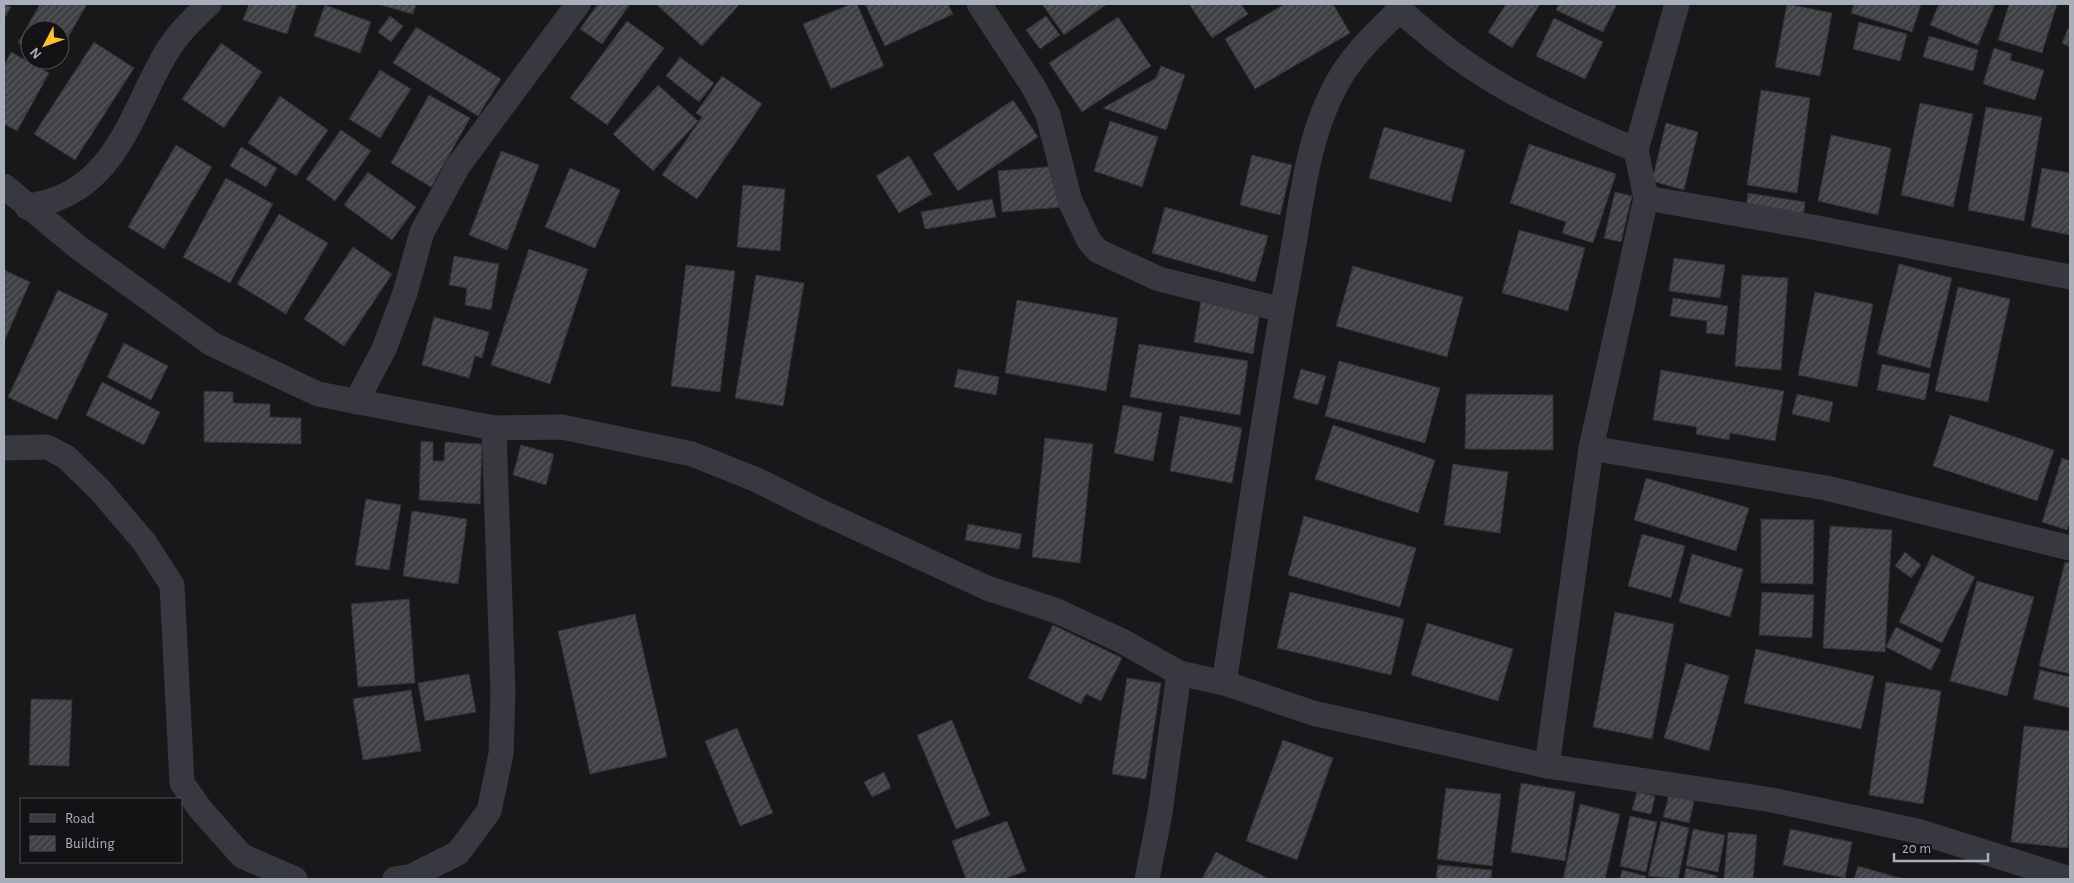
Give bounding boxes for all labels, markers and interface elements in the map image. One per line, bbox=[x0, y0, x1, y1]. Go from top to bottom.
north arrow bbox=[20, 20, 70, 70]
text: N bbox=[27, 45, 44, 61]
legend bbox=[20, 798, 182, 863]
text: Road bbox=[65, 811, 95, 826]
scale bar bbox=[1894, 830, 1988, 862]
text: Building bbox=[65, 836, 115, 851]
text: 20 m bbox=[1902, 841, 1931, 856]

